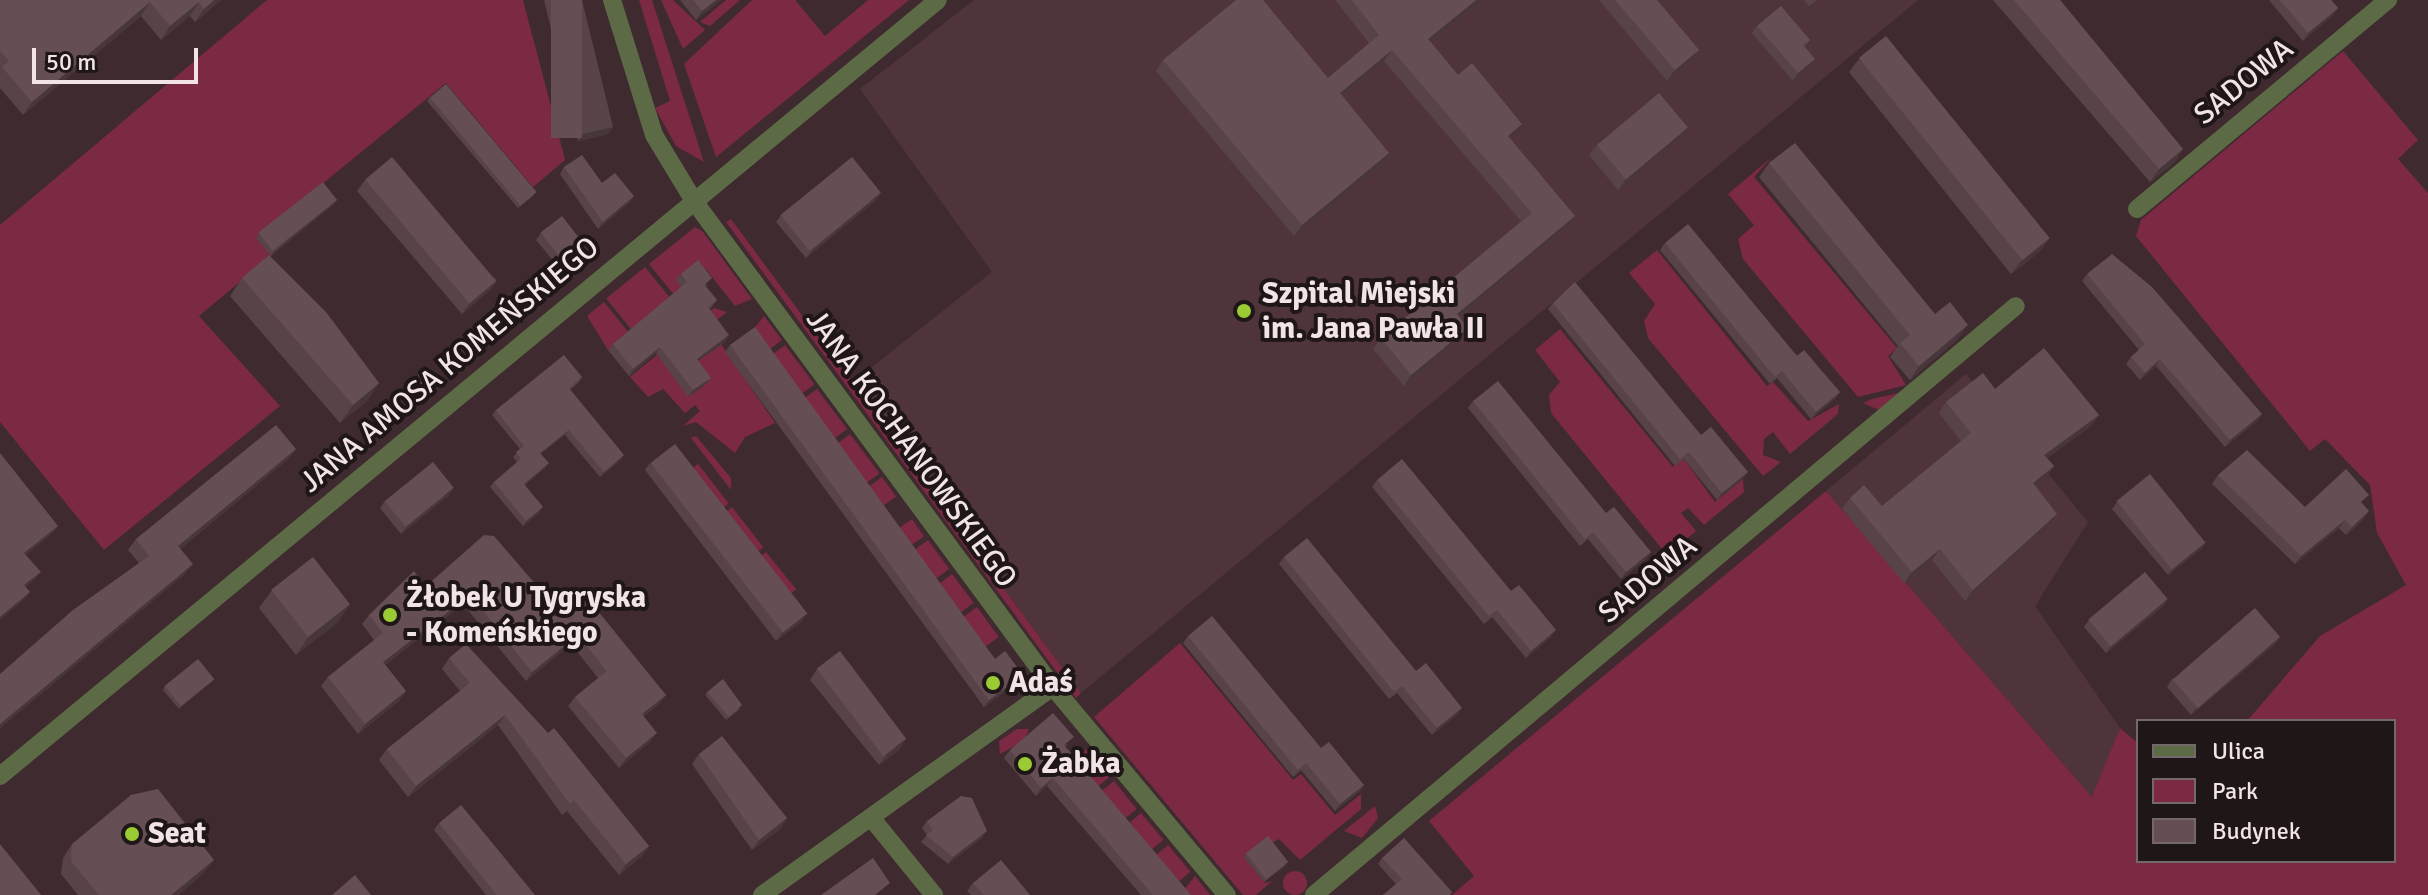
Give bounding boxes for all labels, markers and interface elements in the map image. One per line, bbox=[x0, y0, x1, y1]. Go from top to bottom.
street label: SADOWA bbox=[2187, 31, 2301, 133]
scale bar bbox=[36, 32, 202, 82]
text: 50 m bbox=[46, 47, 96, 77]
street label: JANA AMOSA KOMEŃSKIEGO bbox=[293, 230, 607, 500]
place label: Szpital Miejski im. Jana Pawła II bbox=[1262, 276, 1484, 346]
marker: Szpital Miejski im. Jana Pawła II bbox=[1233, 300, 1255, 322]
street label: JANA KOCHANOWSKIEGO bbox=[798, 303, 1024, 595]
street label: SADOWA bbox=[1592, 529, 1704, 631]
place label: Żłobek U Tygryska - Komeńskiego bbox=[406, 580, 646, 650]
marker: Żłobek U Tygryska - Komeńskiego bbox=[381, 606, 399, 624]
place label: Adaś bbox=[1009, 665, 1073, 701]
marker: Adaś bbox=[984, 674, 1002, 692]
legend bbox=[2136, 719, 2396, 863]
text: Ulica bbox=[2212, 736, 2265, 766]
place label: Żabka bbox=[1041, 746, 1121, 782]
marker: Żabka bbox=[1016, 755, 1034, 773]
text: Park bbox=[2212, 776, 2258, 806]
place label: Seat bbox=[148, 816, 206, 852]
text: Budynek bbox=[2212, 816, 2301, 846]
marker: Seat bbox=[123, 825, 141, 843]

